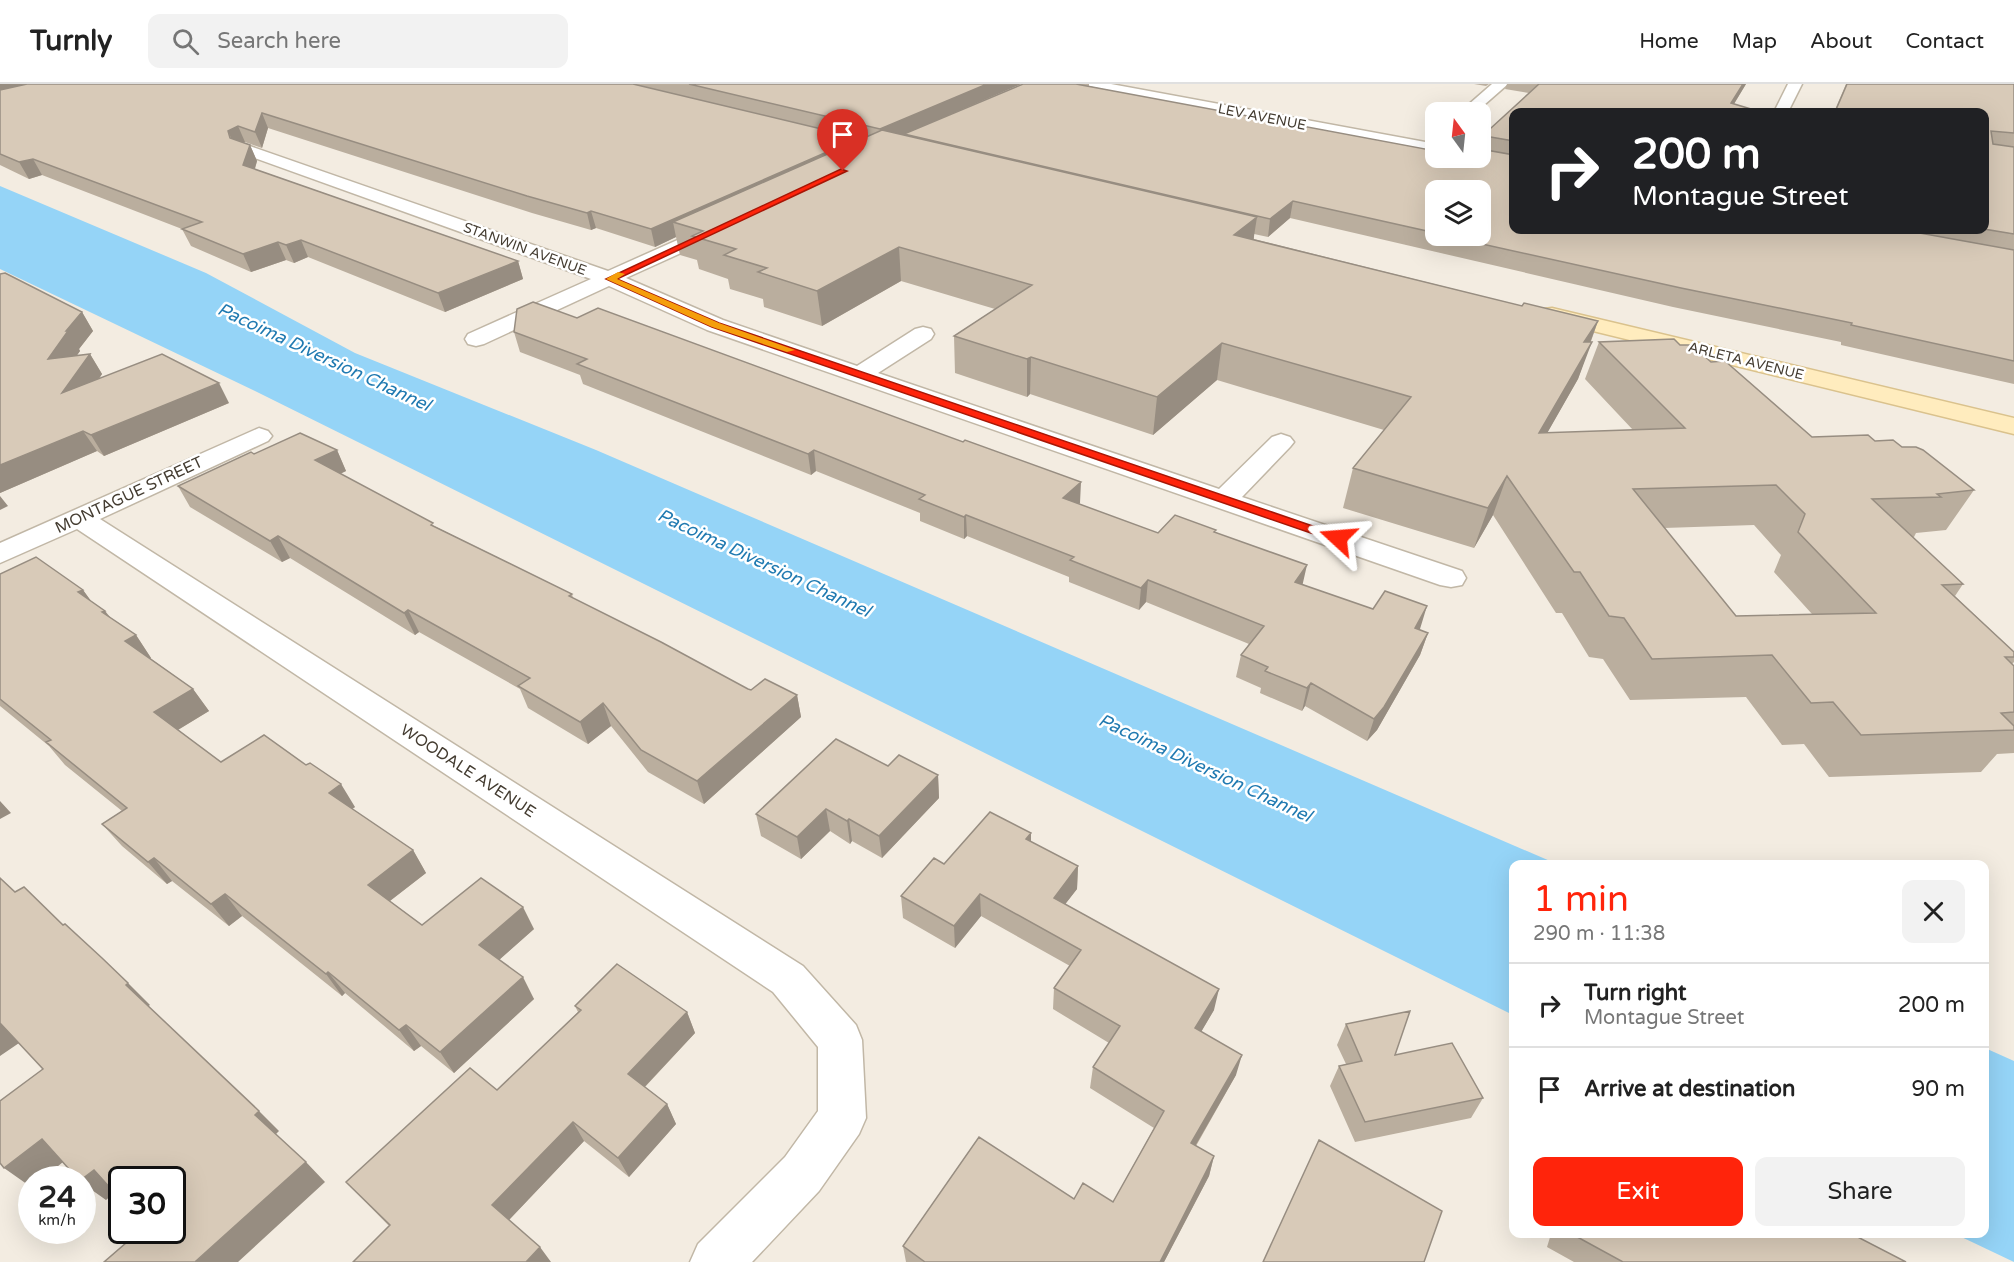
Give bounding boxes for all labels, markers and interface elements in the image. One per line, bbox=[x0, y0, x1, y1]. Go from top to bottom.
search box bbox=[148, 14, 568, 68]
text: Turnly bbox=[30, 24, 112, 58]
icon: search bbox=[169, 25, 202, 58]
text: Search here bbox=[217, 28, 341, 54]
text: Home bbox=[1639, 29, 1699, 54]
text: Map bbox=[1732, 29, 1777, 54]
text: About bbox=[1810, 29, 1872, 54]
text: Contact bbox=[1905, 29, 1984, 54]
street label: LEV AVENUE bbox=[1216, 100, 1308, 134]
north arrow bbox=[1425, 102, 1491, 168]
map controls bbox=[1425, 102, 1491, 246]
pin bbox=[817, 109, 868, 171]
icon: arrive bbox=[826, 118, 859, 151]
text: 200 m bbox=[1632, 129, 1761, 180]
icon: right bbox=[1533, 132, 1611, 210]
button: layers bbox=[1425, 180, 1491, 246]
text: Montague Street bbox=[1632, 180, 1849, 213]
street label: STANWIN AVENUE bbox=[461, 219, 589, 279]
water label: Pacoima Diversion Channel bbox=[214, 298, 436, 417]
street label: ARLETA AVENUE bbox=[1686, 338, 1806, 384]
street label: MONTAGUE STREET bbox=[52, 452, 206, 538]
water label: Pacoima Diversion Channel bbox=[654, 504, 876, 623]
position arrow bbox=[1306, 506, 1370, 570]
water label: Pacoima Diversion Channel bbox=[1095, 709, 1317, 828]
street label: WOODALE AVENUE bbox=[397, 720, 539, 822]
text: 1 min bbox=[1533, 878, 1629, 921]
button: close bbox=[1902, 880, 1965, 943]
text: 290 m · 11:38 bbox=[1533, 922, 1665, 946]
text: Turn right bbox=[1584, 980, 1686, 1006]
icon: right bbox=[1533, 989, 1566, 1022]
text: 200 m bbox=[1898, 992, 1965, 1018]
text: Montague Street bbox=[1584, 1006, 1745, 1030]
icon: arrive bbox=[1533, 1073, 1566, 1106]
text: Arrive at destination bbox=[1584, 1076, 1795, 1102]
text: 90 m bbox=[1911, 1076, 1965, 1102]
button: Exit bbox=[1533, 1157, 1743, 1226]
button: Share bbox=[1755, 1157, 1965, 1226]
speed limit sign: 30 bbox=[108, 1166, 186, 1244]
text: 24 bbox=[38, 1179, 76, 1216]
text: km/h bbox=[38, 1211, 76, 1229]

